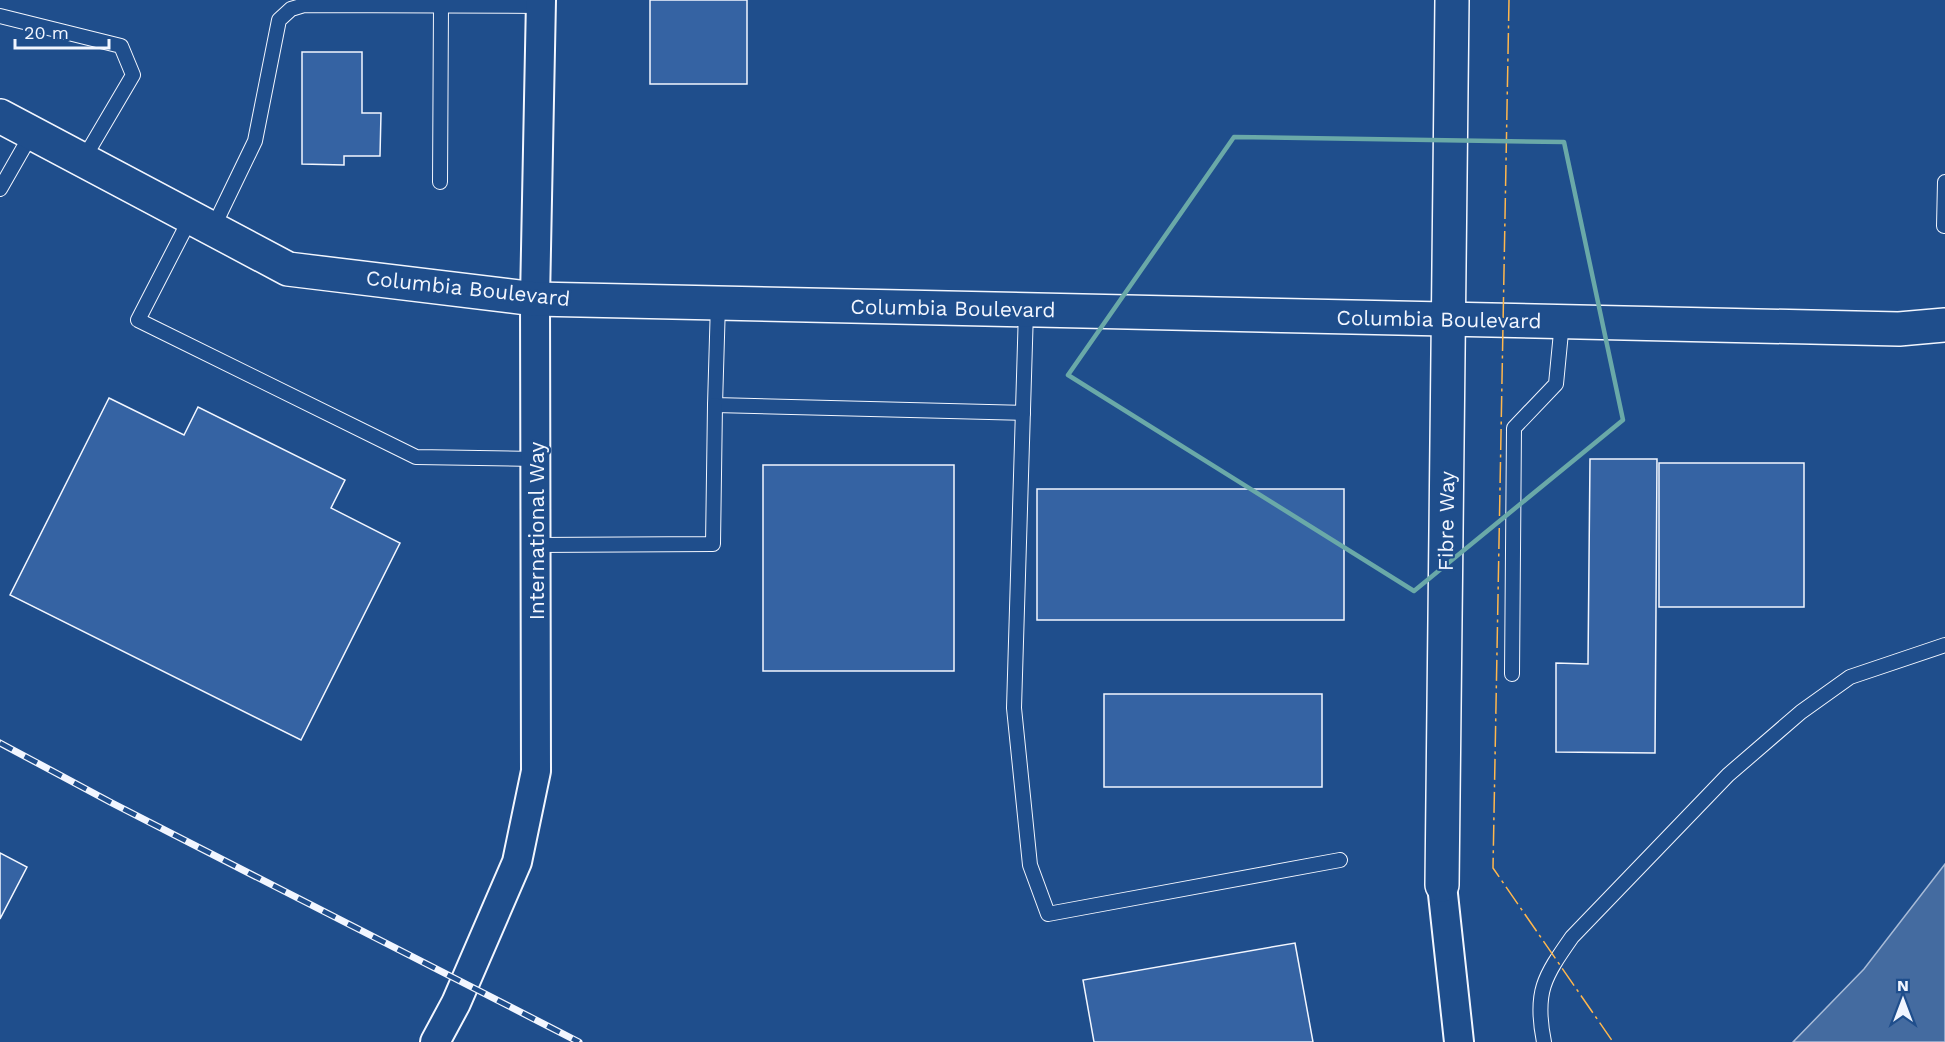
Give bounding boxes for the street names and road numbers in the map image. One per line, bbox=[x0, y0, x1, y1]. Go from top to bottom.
street label: Columbia Boulevard bbox=[365, 265, 571, 311]
street label: Columbia Boulevard bbox=[850, 294, 1056, 322]
street label: Columbia Boulevard bbox=[1336, 305, 1542, 333]
street label: International Way bbox=[524, 442, 549, 620]
street label: Fibre Way bbox=[1433, 471, 1459, 571]

